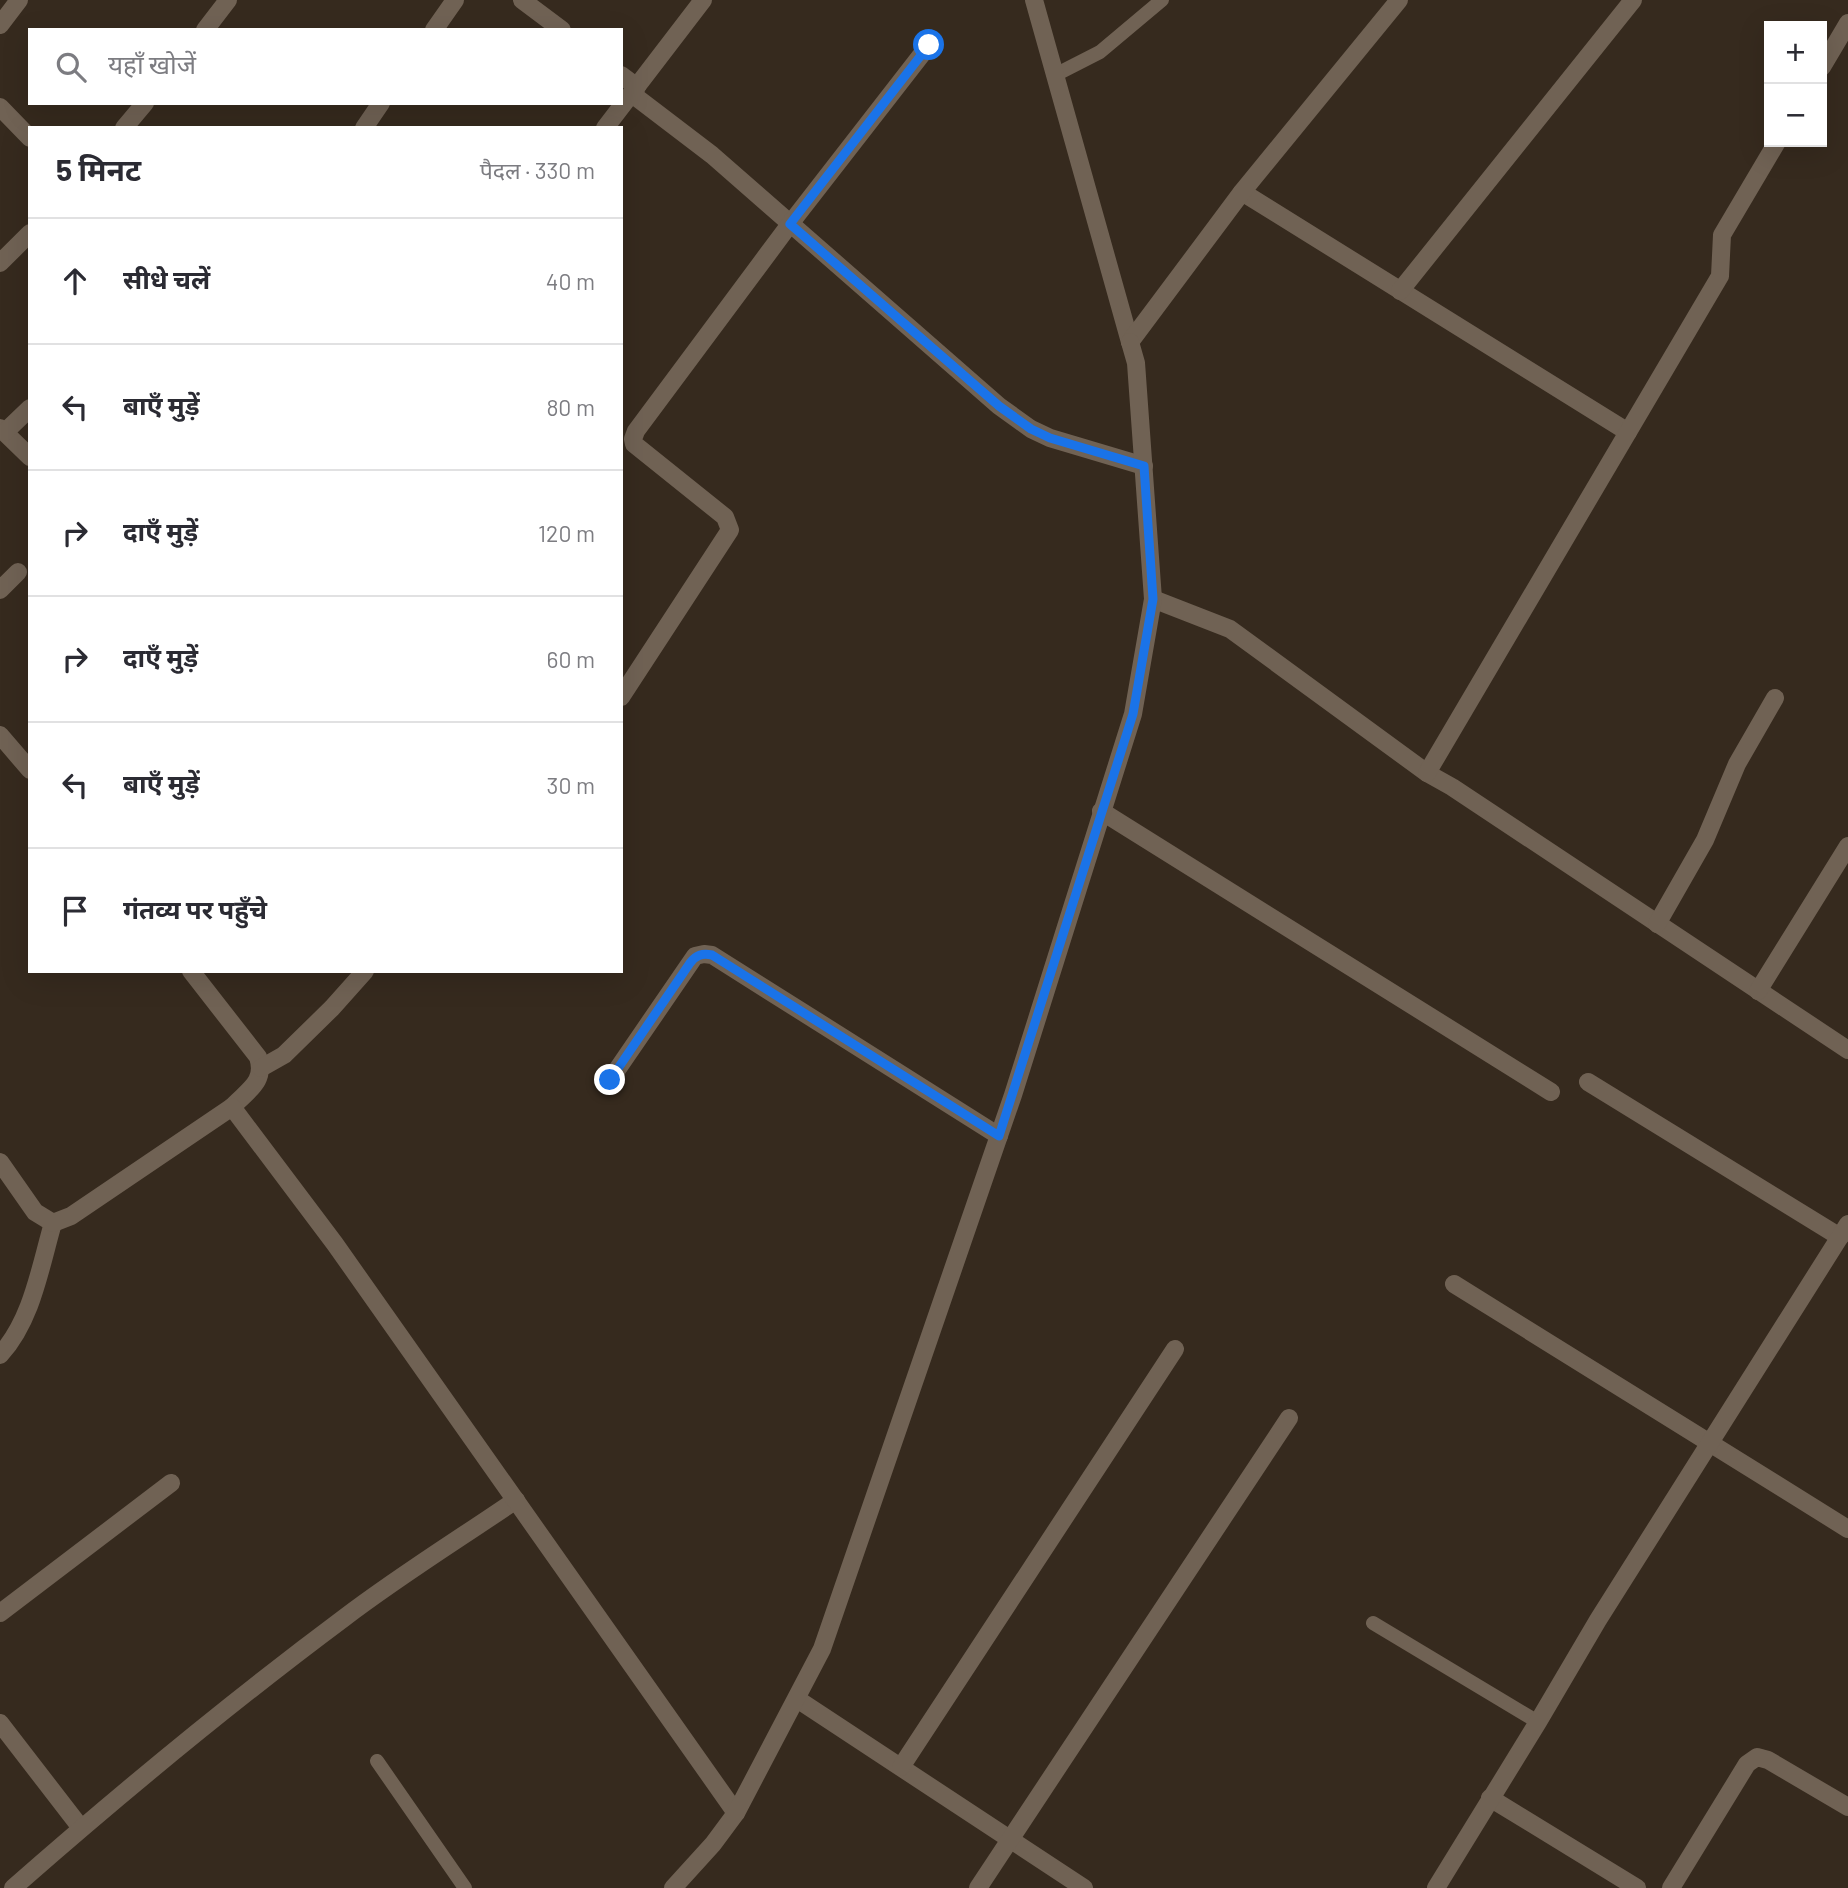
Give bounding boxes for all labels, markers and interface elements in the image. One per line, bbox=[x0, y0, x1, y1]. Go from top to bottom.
map controls bbox=[1764, 21, 1827, 147]
button: + bbox=[1764, 21, 1827, 84]
search box bbox=[28, 28, 623, 105]
route start bbox=[913, 29, 944, 60]
icon: search bbox=[52, 48, 90, 86]
text: यहाँ खोजें bbox=[108, 48, 196, 79]
button: − bbox=[1764, 84, 1827, 147]
text: 5 मिनट bbox=[56, 151, 141, 187]
text: पैदल · 330 m bbox=[480, 156, 595, 184]
icon: ahead bbox=[56, 262, 94, 300]
text: सीधे चलें bbox=[123, 263, 210, 294]
text: 40 m bbox=[546, 267, 595, 295]
icon: left bbox=[56, 388, 94, 426]
text: बाएँ मुड़ें bbox=[123, 389, 200, 420]
text: 80 m bbox=[546, 393, 595, 421]
icon: right bbox=[56, 514, 94, 552]
text: दाएँ मुड़ें bbox=[123, 515, 198, 546]
text: 120 m bbox=[538, 519, 595, 547]
icon: right bbox=[56, 640, 94, 678]
text: दाएँ मुड़ें bbox=[123, 641, 198, 672]
text: 60 m bbox=[547, 645, 595, 673]
icon: left bbox=[56, 766, 94, 804]
text: बाएँ मुड़ें bbox=[123, 767, 200, 798]
text: 30 m bbox=[547, 771, 595, 799]
icon: arrive bbox=[56, 892, 94, 930]
text: गंतव्य पर पहुँचे bbox=[123, 893, 267, 924]
route end bbox=[594, 1064, 625, 1095]

